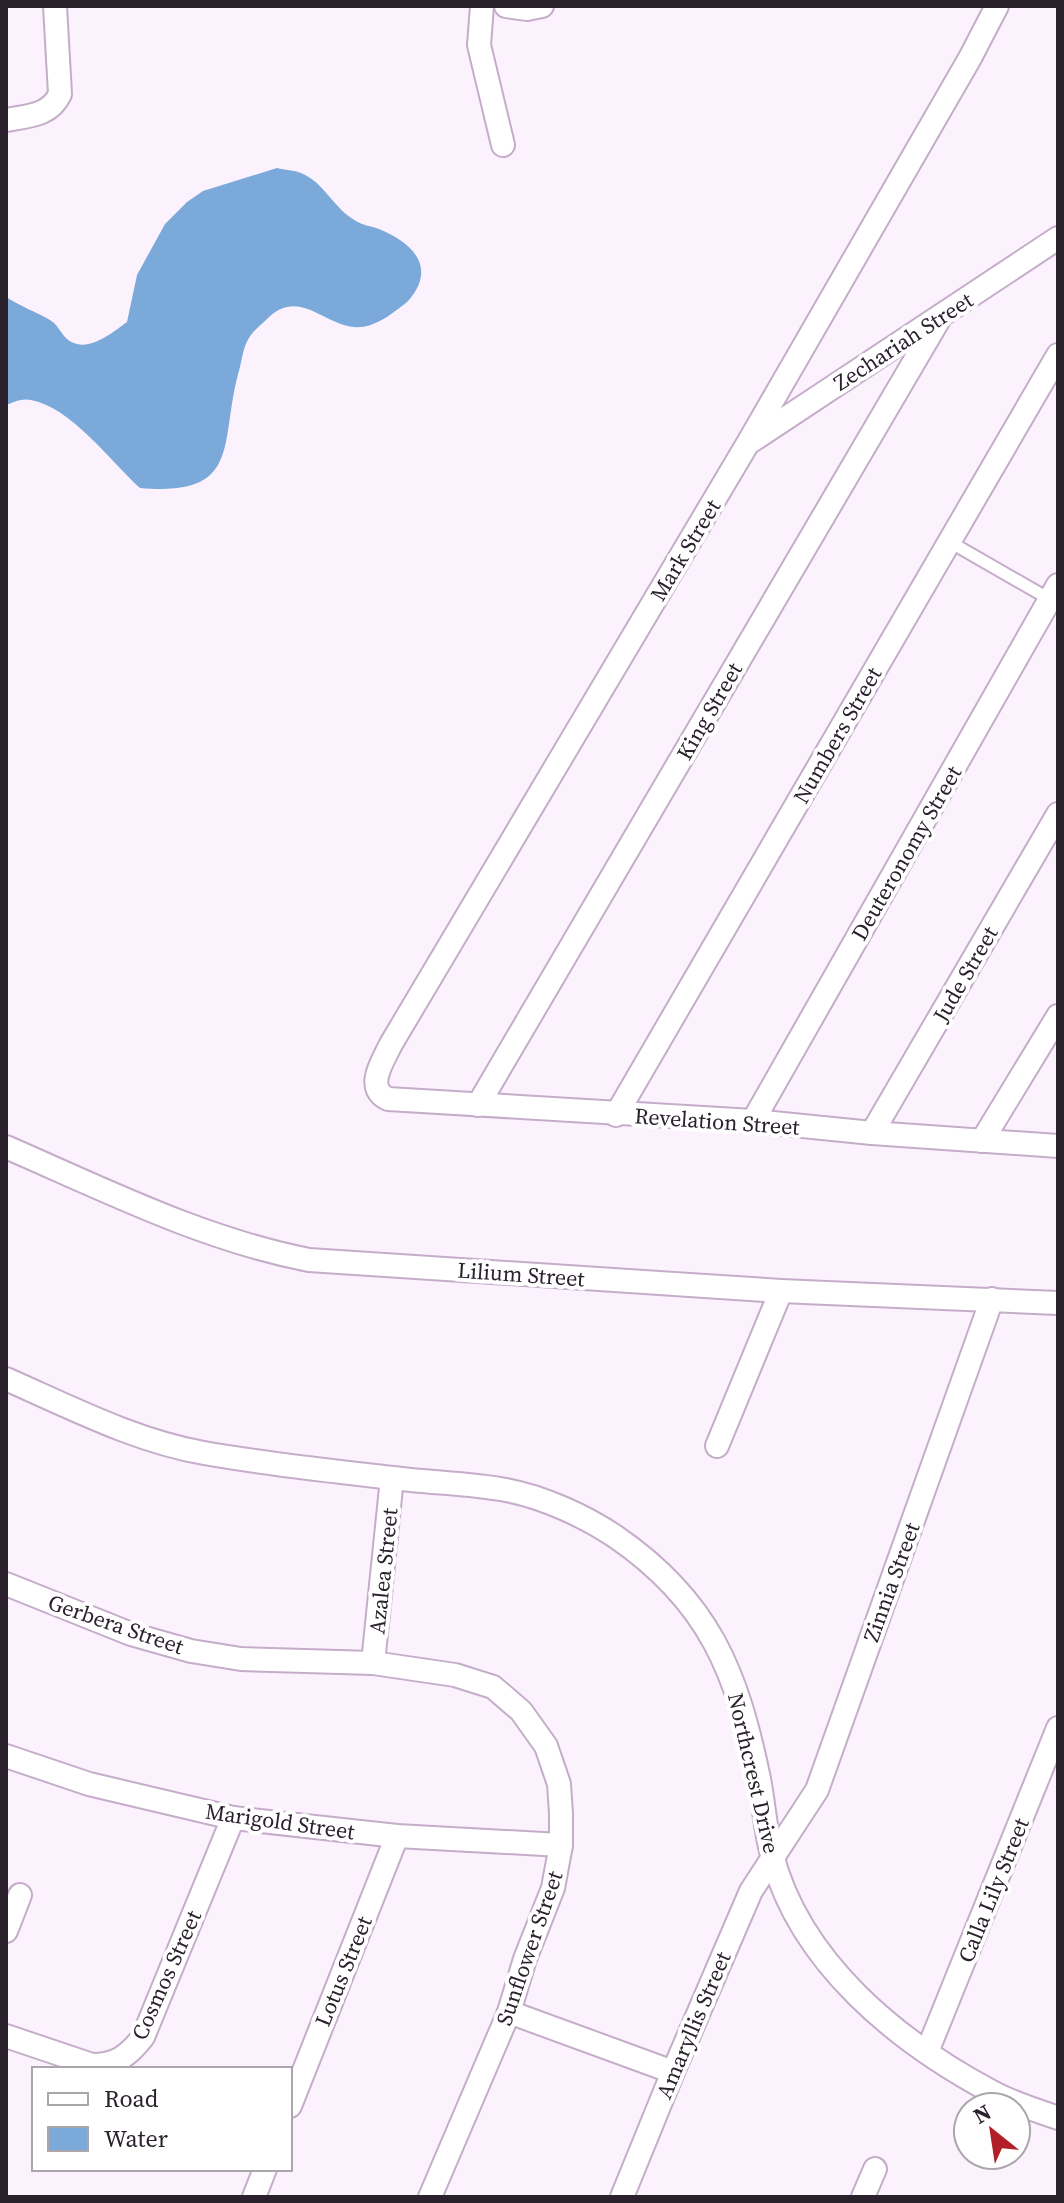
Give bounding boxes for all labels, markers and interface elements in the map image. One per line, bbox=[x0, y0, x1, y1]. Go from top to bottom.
street label: Zechariah Street bbox=[828, 284, 979, 397]
street label: Mark Street bbox=[643, 493, 728, 606]
street label: King Street bbox=[669, 656, 749, 765]
street label: Numbers Street bbox=[786, 661, 889, 809]
street label: Deuteronomy Street bbox=[844, 759, 969, 946]
street label: Jude Street bbox=[925, 920, 1005, 1028]
street label: Revelation Street bbox=[633, 1100, 801, 1142]
street label: Lilium Street bbox=[456, 1255, 586, 1293]
street label: Azalea Street bbox=[361, 1506, 405, 1636]
street label: Zinnia Street bbox=[856, 1517, 927, 1646]
street label: Gerbera Street bbox=[44, 1587, 189, 1661]
street label: Northcrest Drive bbox=[721, 1690, 787, 1856]
street label: Marigold Street bbox=[203, 1796, 357, 1846]
street label: Calla Lily Street bbox=[950, 1812, 1036, 1967]
street label: Sunflower Street bbox=[489, 1866, 570, 2029]
street label: Cosmos Street bbox=[124, 1905, 208, 2045]
street label: Lotus Street bbox=[307, 1911, 379, 2031]
street label: Amaryllis Street bbox=[649, 1946, 738, 2103]
legend bbox=[32, 2067, 292, 2171]
text: Road bbox=[104, 2082, 159, 2115]
north arrow bbox=[952, 2091, 1032, 2171]
text: N bbox=[968, 2097, 996, 2131]
text: Water bbox=[104, 2122, 168, 2155]

